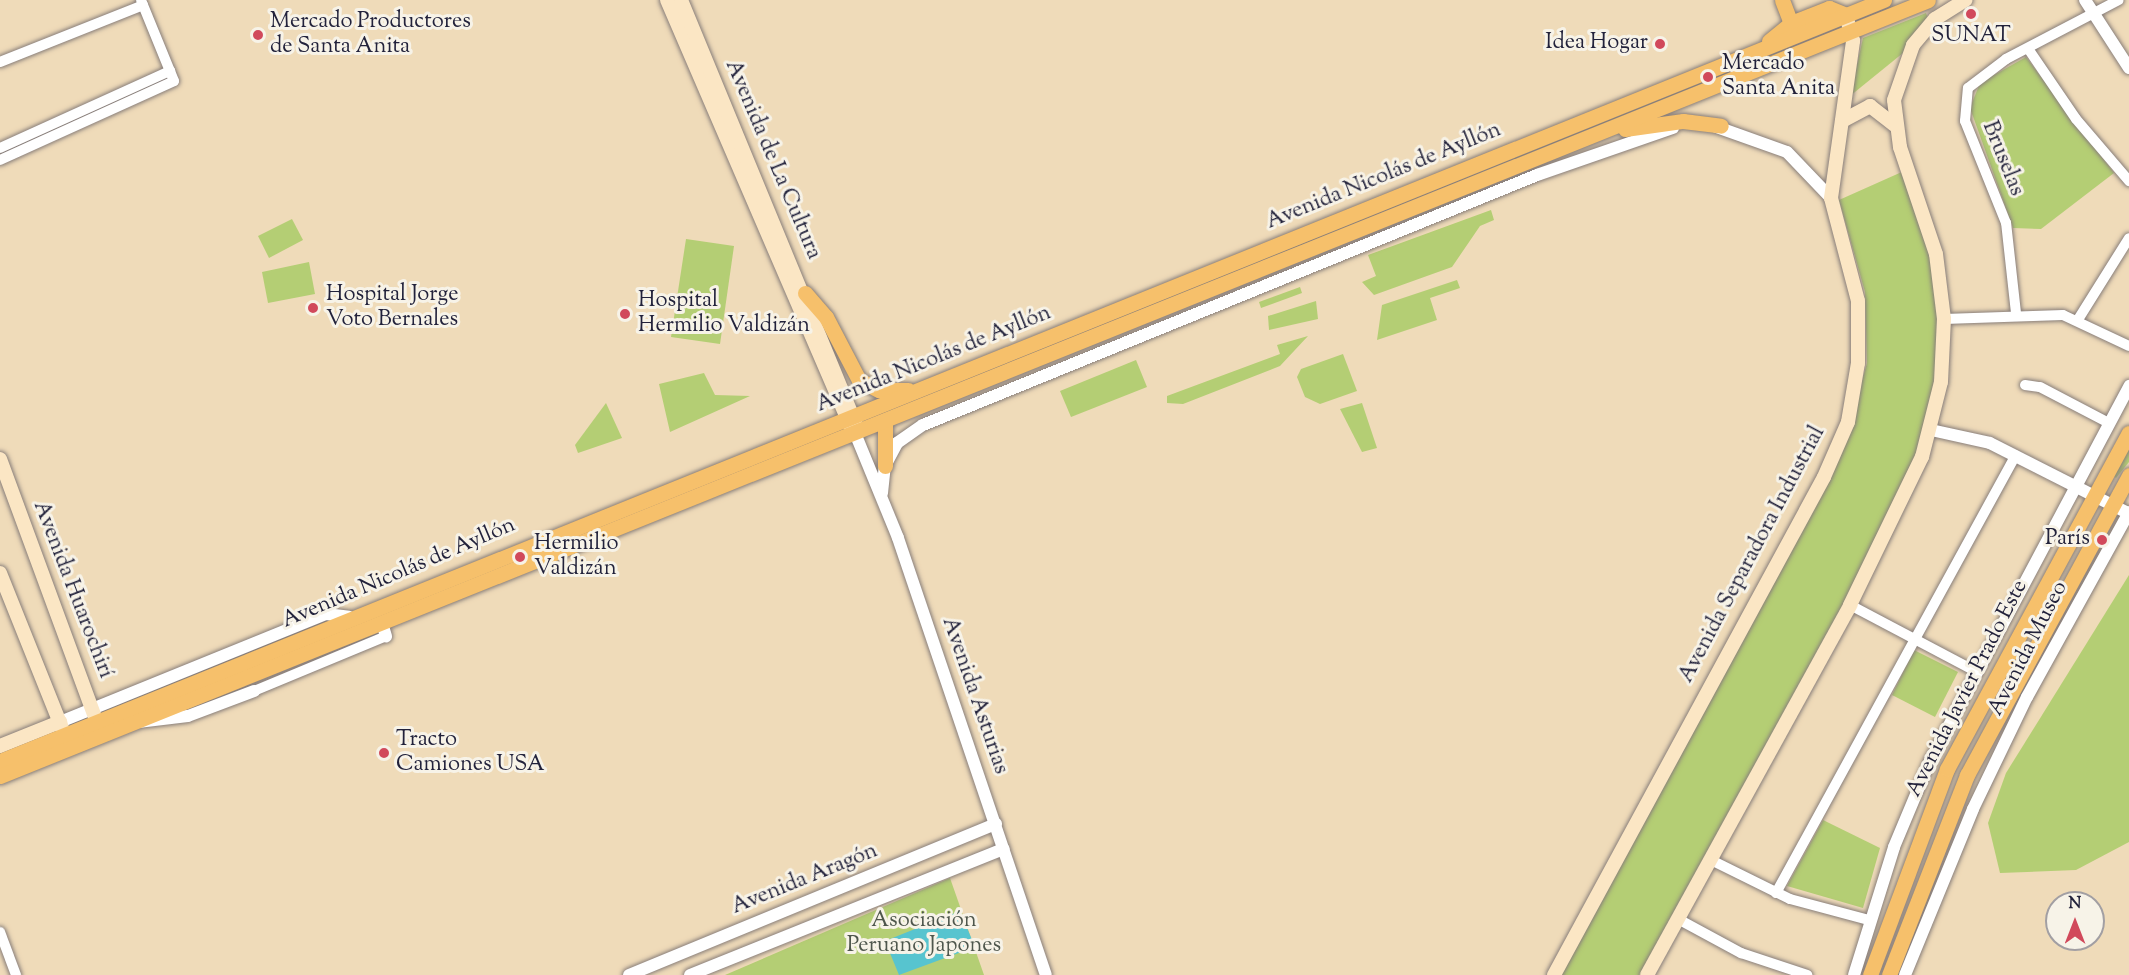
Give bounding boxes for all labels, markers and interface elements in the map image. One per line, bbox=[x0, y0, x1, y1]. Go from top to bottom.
marker: SUNAT bbox=[1964, 7, 1978, 21]
place label: Mercado Productores de Santa Anita bbox=[270, 9, 471, 60]
place label: SUNAT bbox=[1931, 24, 2011, 50]
marker: Mercado Productores de Santa Anita bbox=[251, 28, 265, 42]
place label: Idea Hogar bbox=[1545, 31, 1648, 57]
marker: Idea Hogar bbox=[1653, 37, 1667, 51]
place label: Mercado Santa Anita bbox=[1722, 51, 1835, 102]
street label: Avenida de La Cultura bbox=[718, 56, 826, 264]
marker: Mercado Santa Anita bbox=[1699, 68, 1717, 86]
street label: Avenida Nicolás de Ayllón bbox=[1263, 118, 1505, 236]
street label: Bruselas bbox=[1975, 118, 2029, 200]
place label: Hospital Jorge Voto Bernales bbox=[326, 282, 458, 334]
place label: Hospital Hermilio Valdizán bbox=[638, 288, 810, 340]
marker: Hospital Jorge Voto Bernales bbox=[304, 299, 322, 317]
street label: Avenida Nicolás de Ayllón bbox=[813, 301, 1055, 419]
marker: Hospital Hermilio Valdizán bbox=[616, 305, 634, 323]
street label: Avenida Separadora Industrial bbox=[1674, 422, 1832, 688]
street label: Avenida Huarochirí bbox=[26, 498, 118, 682]
street label: Avenida Nicolás de Ayllón bbox=[278, 513, 520, 635]
place label: París bbox=[2045, 527, 2090, 553]
place label: Hermilio Valdizán bbox=[534, 531, 619, 582]
marker: París bbox=[2095, 533, 2109, 547]
marker: Hermilio Valdizán bbox=[511, 548, 529, 566]
street label: Avenida Javier Prado Este bbox=[1902, 576, 2034, 802]
street label: Avenida Museo bbox=[1984, 577, 2074, 721]
street label: Avenida Asturias bbox=[935, 614, 1013, 778]
place label: Tracto Camiones USA bbox=[396, 727, 545, 778]
marker: Tracto Camiones USA bbox=[377, 746, 391, 760]
street label: Avenida Aragón bbox=[728, 839, 882, 921]
north arrow bbox=[2045, 891, 2105, 951]
text: N bbox=[2069, 893, 2081, 916]
park label: Asociación Peruano Japones bbox=[847, 908, 1001, 960]

